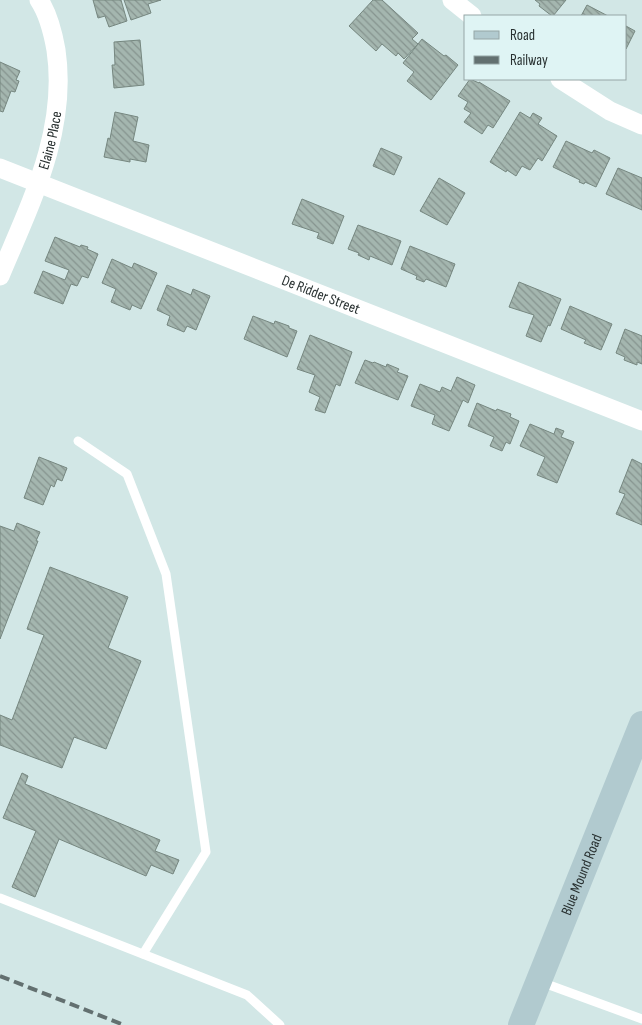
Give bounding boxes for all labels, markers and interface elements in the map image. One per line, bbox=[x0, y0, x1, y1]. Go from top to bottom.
legend bbox=[464, 15, 627, 80]
text: Road bbox=[510, 26, 535, 45]
text: Railway bbox=[510, 51, 548, 70]
street label: Elaine Place bbox=[34, 110, 66, 172]
street label: De Ridder Street bbox=[279, 271, 363, 319]
street label: Blue Mound Road bbox=[557, 832, 607, 918]

